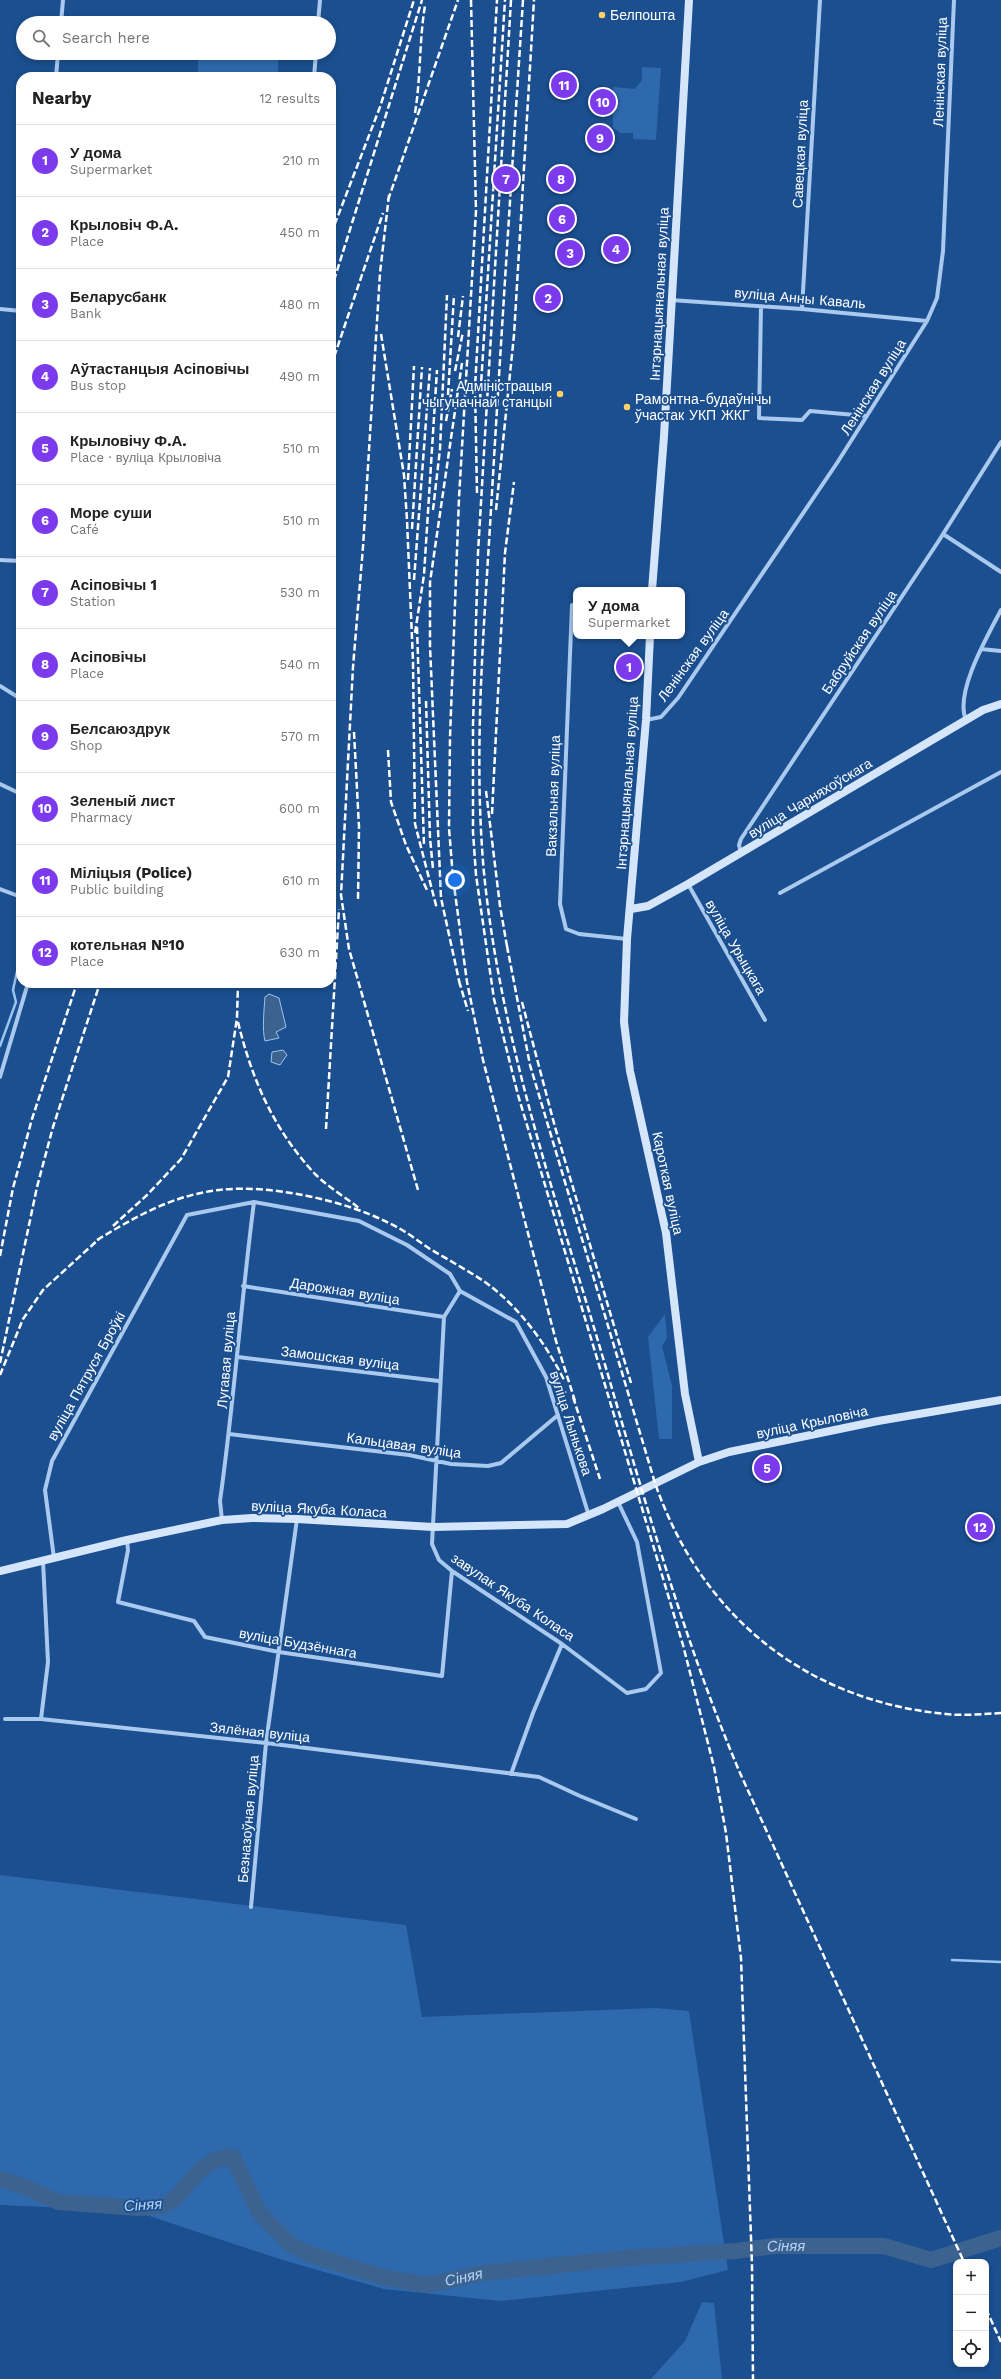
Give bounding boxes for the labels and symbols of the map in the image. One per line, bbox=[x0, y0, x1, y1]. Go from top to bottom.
place label: Белпошта bbox=[610, 7, 676, 23]
marker: Белпошта bbox=[597, 10, 607, 20]
street label: Ленінская вуліца bbox=[930, 17, 950, 127]
pin: 11 bbox=[551, 70, 577, 100]
pin: 10 bbox=[590, 87, 616, 117]
street label: Савецкая вуліца bbox=[789, 99, 811, 209]
pin: 9 bbox=[587, 123, 613, 153]
pin: 7 bbox=[493, 164, 519, 194]
pin: 8 bbox=[548, 164, 574, 194]
pin: 6 bbox=[549, 204, 575, 234]
street label: Інтэрнацыянальная вуліца bbox=[646, 207, 672, 381]
pin: 4 bbox=[603, 234, 629, 264]
pin: 3 bbox=[557, 238, 583, 268]
pin: 2 bbox=[535, 283, 561, 313]
street label: вуліца Анны Каваль bbox=[734, 284, 866, 312]
street label: Ленінская вуліца bbox=[837, 336, 909, 438]
place label: Адміністрацыя чыгуначнай станцыі bbox=[422, 378, 552, 410]
marker: Адміністрацыя чыгуначнай станцыі bbox=[555, 389, 565, 399]
place label: Рамонтна-будаўнічы ўчастак УКП ЖКГ bbox=[635, 391, 771, 423]
marker: Рамонтна-будаўнічы ўчастак УКП ЖКГ bbox=[622, 402, 632, 412]
street label: Бабруйская вуліца bbox=[818, 587, 900, 697]
street label: Ленінская вуліца bbox=[654, 606, 732, 704]
pin: 1 bbox=[616, 652, 642, 682]
street label: Інтэрнацыянальная вуліца bbox=[613, 695, 641, 870]
street label: Вакзальная вуліца bbox=[543, 735, 563, 857]
street label: вуліца Чарняхоўскага bbox=[745, 755, 875, 841]
your location bbox=[445, 870, 465, 890]
street label: вуліца Урыцкага bbox=[702, 897, 770, 997]
street label: Кароткая вуліца bbox=[649, 1130, 687, 1236]
street label: Дарожная вуліца bbox=[289, 1274, 401, 1308]
street label: вуліца Пятруся Броўкі bbox=[44, 1309, 128, 1443]
street label: Лугавая вуліца bbox=[214, 1311, 238, 1409]
street label: Замошская вуліца bbox=[280, 1343, 400, 1373]
street label: вуліца Лынькова bbox=[547, 1369, 596, 1478]
street label: вуліца Крыловіча bbox=[755, 1402, 869, 1442]
street label: Кальцавая вуліца bbox=[346, 1429, 463, 1461]
pin: 5 bbox=[754, 1453, 780, 1483]
street label: вуліца Якуба Коласа bbox=[251, 1497, 387, 1521]
pin: 12 bbox=[967, 1512, 993, 1542]
street label: завулак Якуба Коласа bbox=[448, 1550, 578, 1644]
street label: вуліца Будзённага bbox=[238, 1625, 358, 1661]
street label: Зялёная вуліца bbox=[209, 1719, 311, 1745]
street label: Безназоўная вуліца bbox=[234, 1754, 262, 1884]
water label: Сіняя bbox=[123, 2195, 163, 2215]
water label: Сіняя bbox=[766, 2237, 805, 2256]
water label: Сіняя bbox=[443, 2264, 485, 2290]

